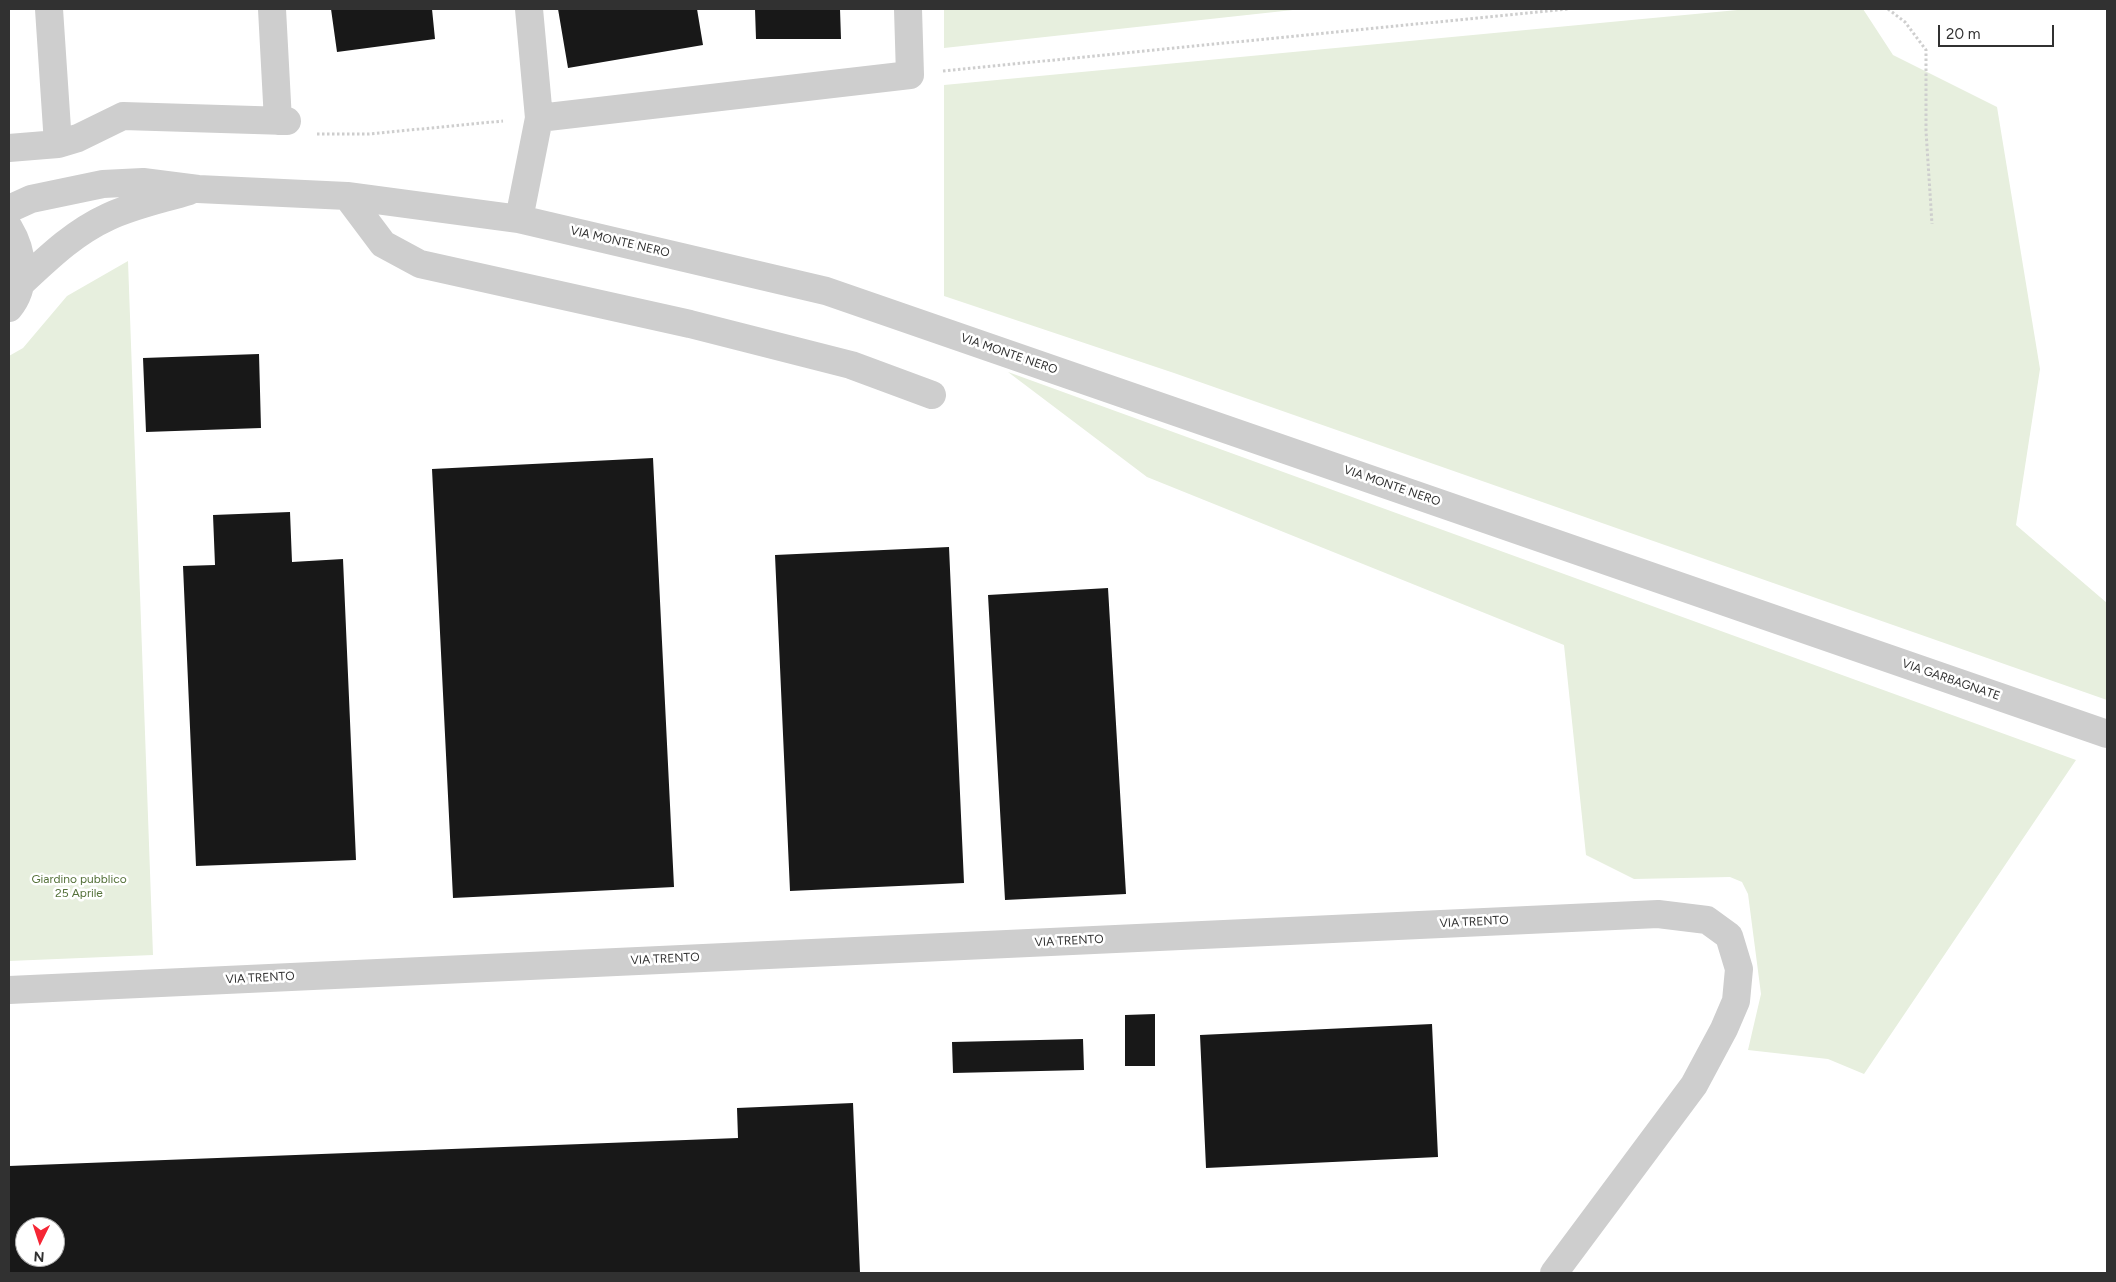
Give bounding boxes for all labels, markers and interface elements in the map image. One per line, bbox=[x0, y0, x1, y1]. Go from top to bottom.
scale bar bbox=[1941, 15, 2057, 47]
text: 20 m bbox=[1946, 25, 1980, 43]
street label: VIA MONTE NERO bbox=[569, 224, 671, 260]
street label: VIA MONTE NERO bbox=[959, 331, 1059, 377]
street label: VIA MONTE NERO bbox=[1342, 463, 1442, 509]
street label: VIA GARBAGNATE bbox=[1900, 656, 2002, 704]
park label: Giardino pubblico 25 Aprile bbox=[31, 872, 127, 900]
street label: VIA TRENTO bbox=[1439, 913, 1509, 931]
street label: VIA TRENTO bbox=[1034, 932, 1104, 950]
street label: VIA TRENTO bbox=[630, 950, 700, 968]
street label: VIA TRENTO bbox=[225, 969, 295, 987]
north arrow bbox=[15, 1217, 65, 1267]
text: N bbox=[33, 1248, 45, 1265]

